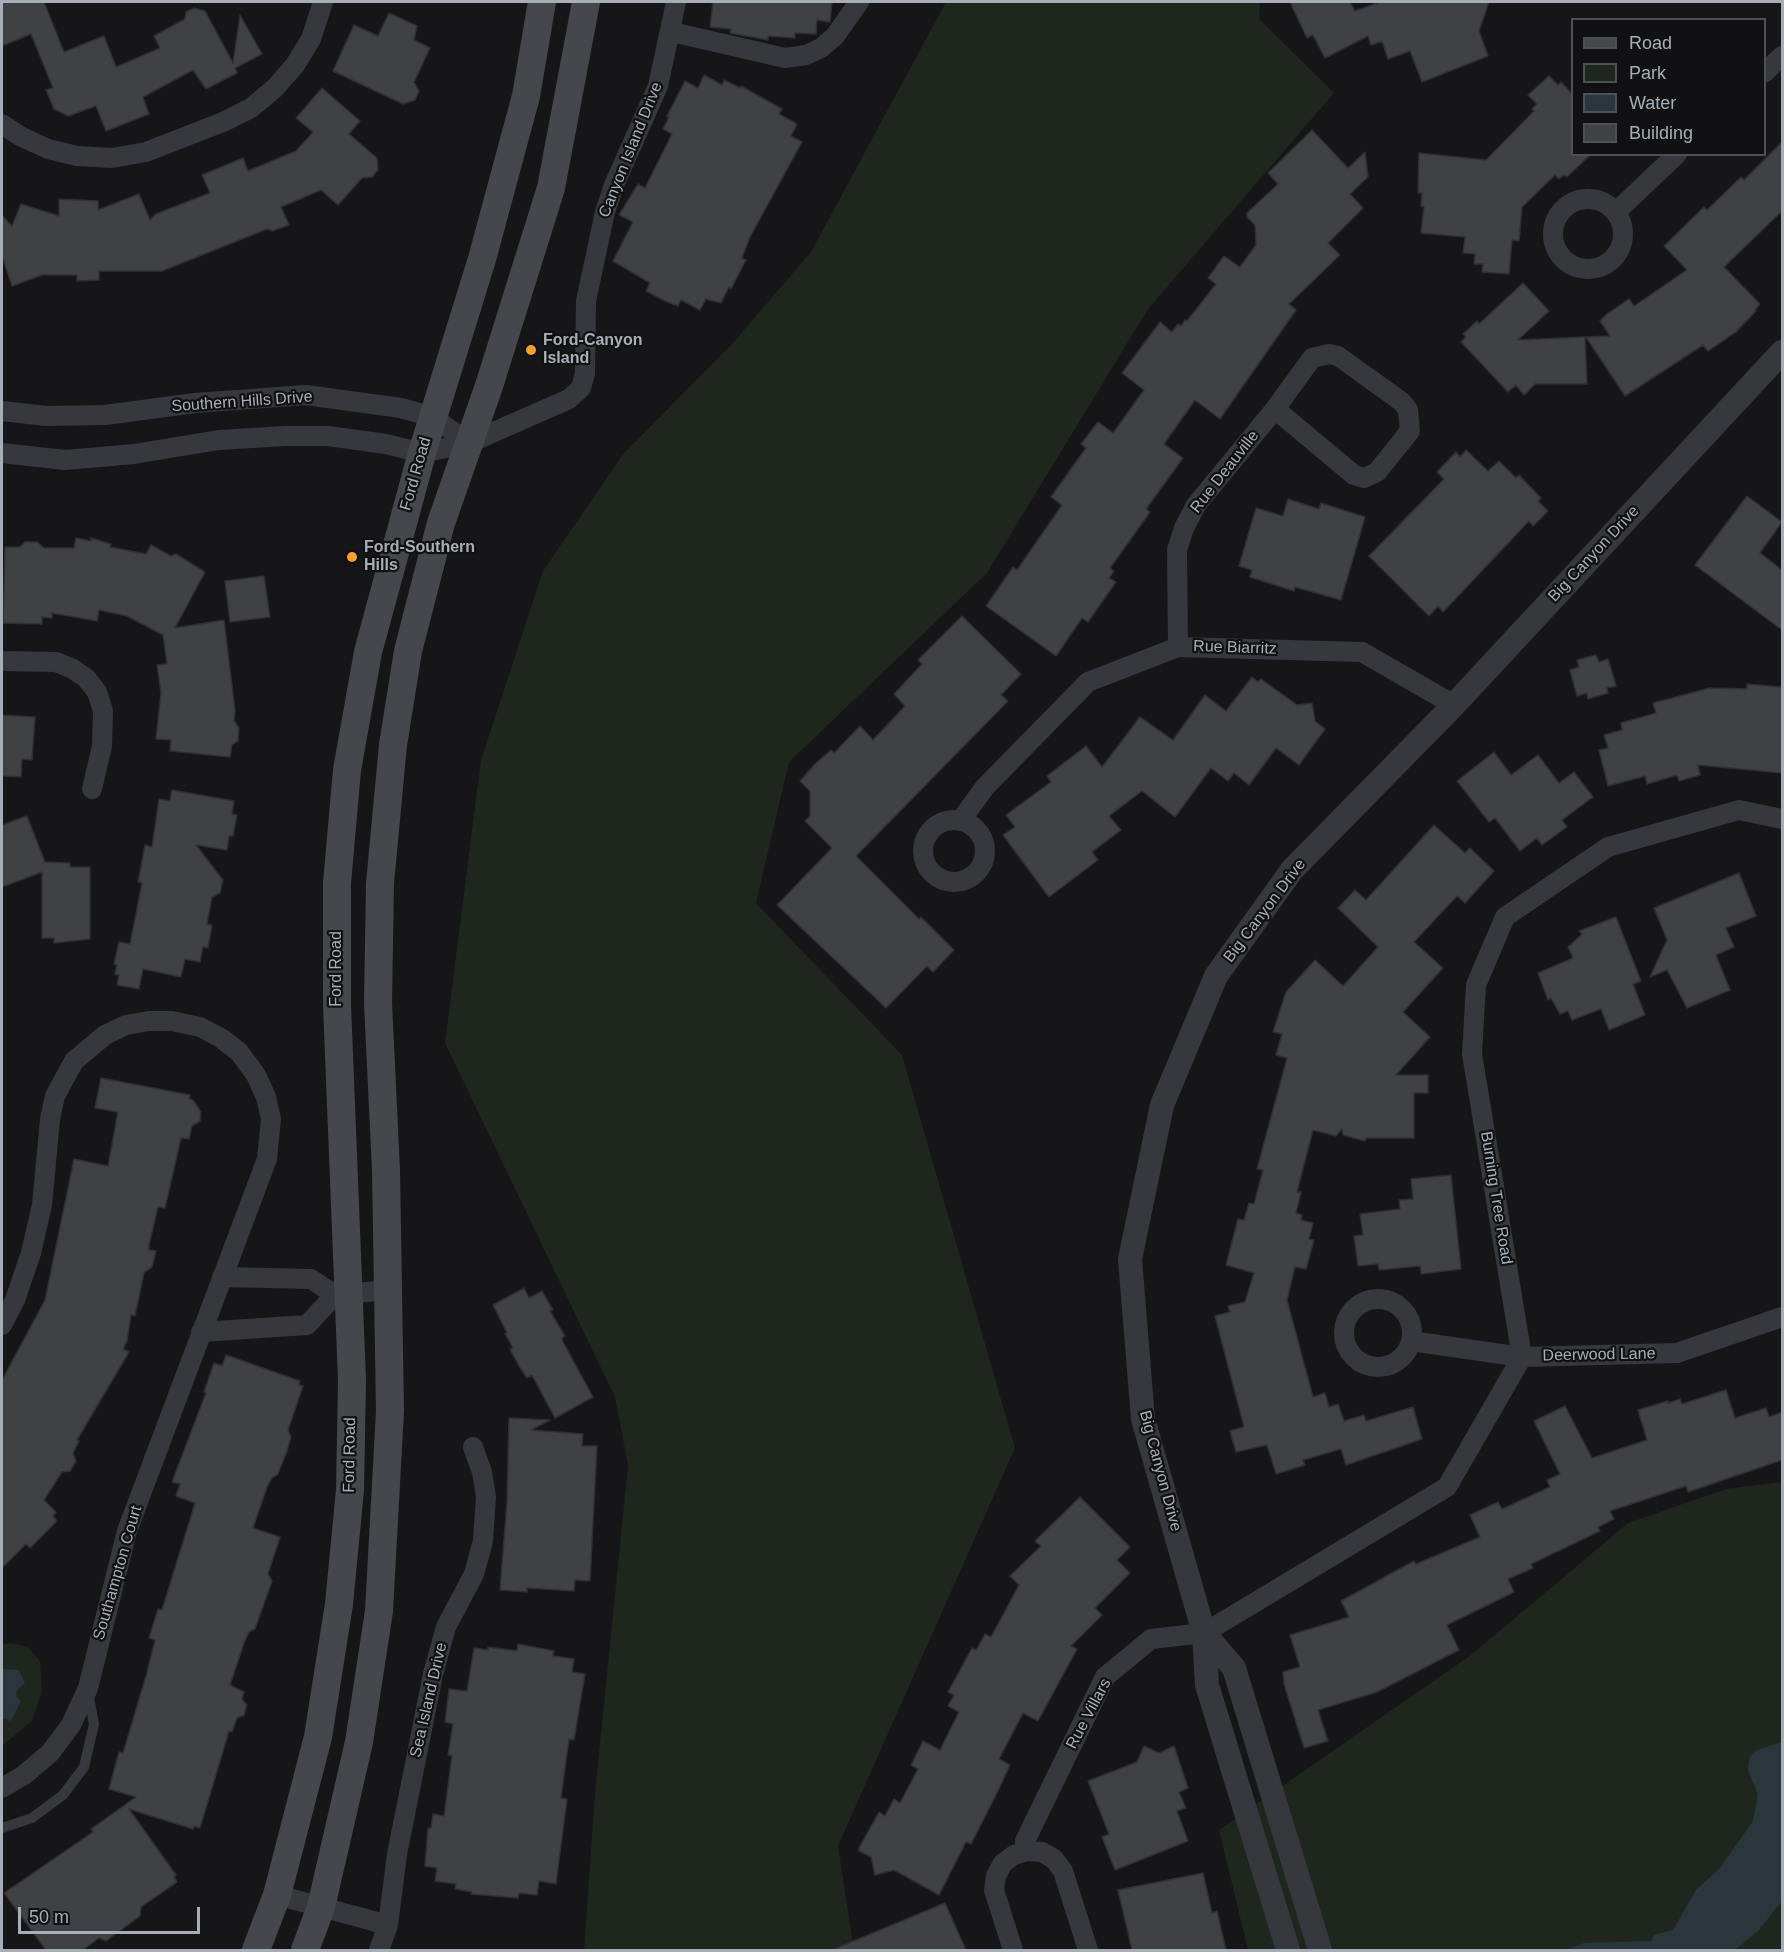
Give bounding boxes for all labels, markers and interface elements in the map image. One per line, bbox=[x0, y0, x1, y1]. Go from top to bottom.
legend bbox=[1571, 18, 1766, 156]
text: Road bbox=[1629, 33, 1672, 53]
text: Park bbox=[1629, 63, 1666, 83]
street label: Canyon Island Drive bbox=[595, 80, 667, 220]
text: Water bbox=[1629, 93, 1676, 113]
text: Building bbox=[1629, 123, 1693, 143]
place label: Ford-Canyon Island bbox=[543, 331, 643, 369]
marker: Ford-Canyon Island bbox=[524, 343, 538, 357]
street label: Southern Hills Drive bbox=[171, 387, 313, 417]
street label: Rue Deauville bbox=[1187, 427, 1263, 517]
street label: Ford Road bbox=[396, 435, 436, 513]
street label: Big Canyon Drive bbox=[1545, 502, 1643, 606]
place label: Ford-Southern Hills bbox=[364, 538, 475, 576]
marker: Ford-Southern Hills bbox=[345, 550, 359, 564]
street label: Rue Biarritz bbox=[1193, 637, 1277, 659]
street label: Big Canyon Drive bbox=[1220, 856, 1310, 966]
street label: Ford Road bbox=[327, 931, 347, 1007]
street label: Burning Tree Road bbox=[1476, 1130, 1516, 1266]
street label: Deerwood Lane bbox=[1542, 1344, 1656, 1366]
street label: Big Canyon Drive bbox=[1135, 1408, 1185, 1534]
street label: Ford Road bbox=[340, 1417, 360, 1493]
street label: Southampton Court bbox=[90, 1504, 146, 1642]
street label: Sea Island Drive bbox=[406, 1641, 452, 1759]
street label: Rue Villars bbox=[1062, 1675, 1116, 1753]
scale bar bbox=[21, 1895, 202, 1933]
text: 50 m bbox=[29, 1907, 69, 1927]

